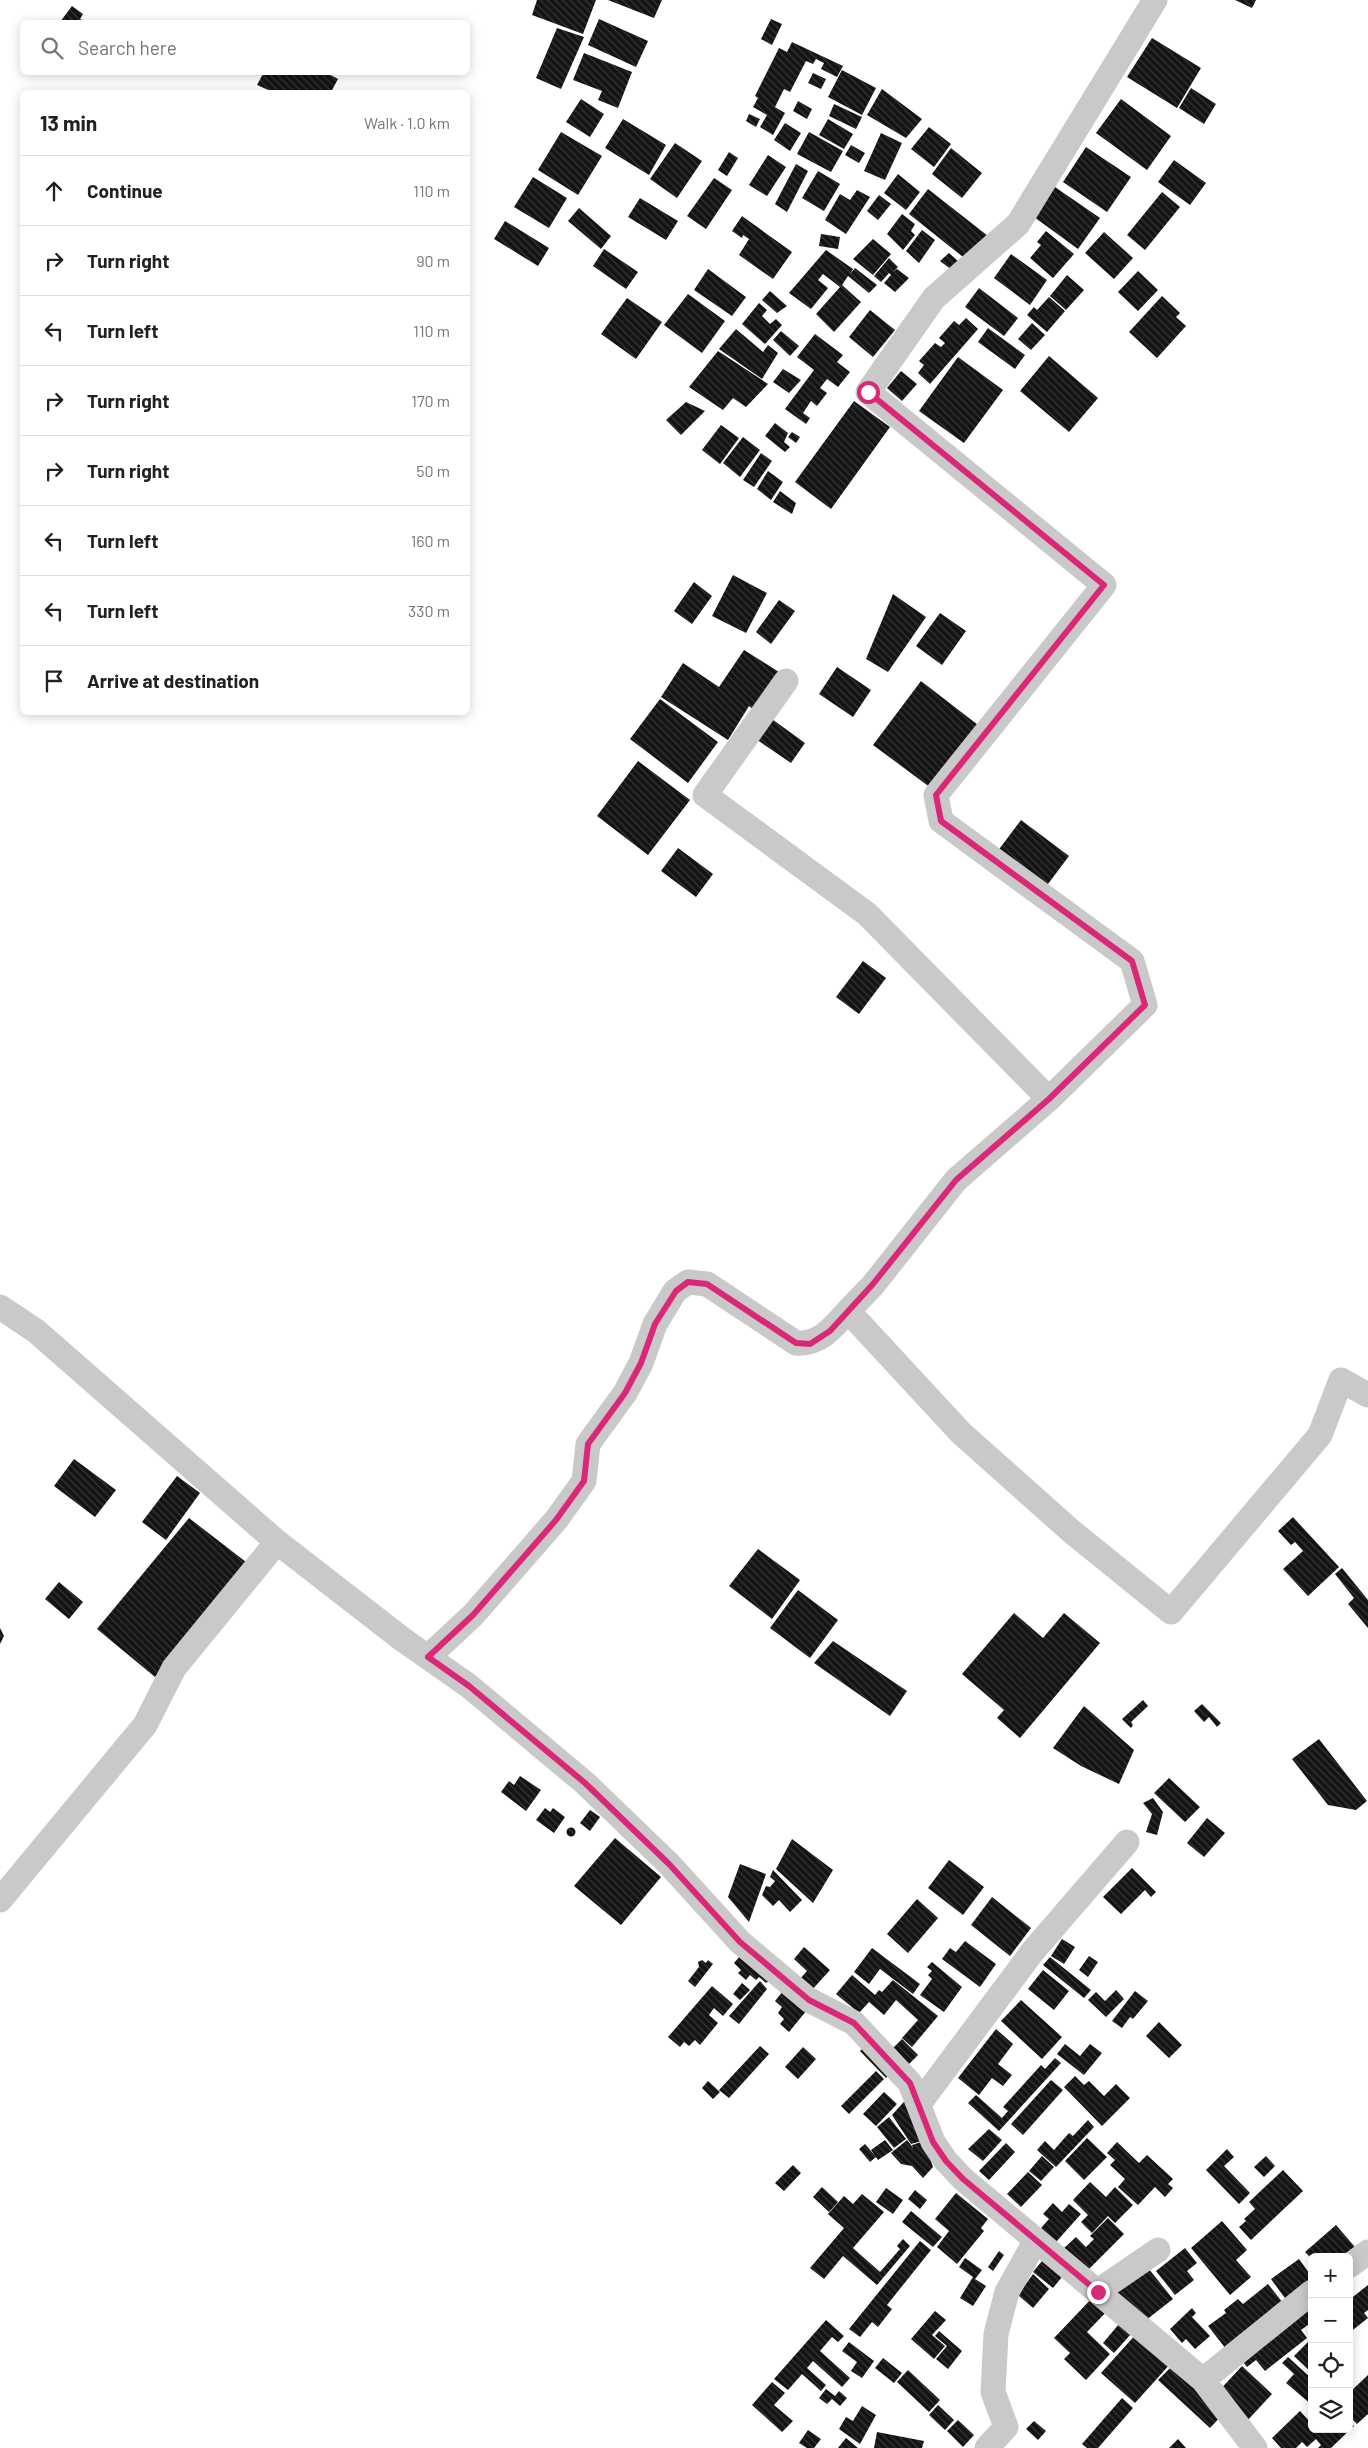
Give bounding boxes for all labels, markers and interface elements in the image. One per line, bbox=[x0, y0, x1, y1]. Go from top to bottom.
search box bbox=[20, 20, 470, 75]
icon: search bbox=[38, 34, 66, 62]
text: Search here bbox=[78, 36, 177, 59]
text: 13 min bbox=[40, 110, 97, 135]
text: Walk · 1.0 km bbox=[364, 113, 450, 132]
icon: ahead bbox=[40, 177, 68, 205]
text: Continue bbox=[87, 179, 163, 202]
text: 110 m bbox=[413, 181, 450, 200]
icon: right bbox=[40, 247, 68, 275]
text: Turn right bbox=[87, 249, 169, 272]
text: 90 m bbox=[416, 251, 450, 270]
icon: left bbox=[40, 317, 68, 345]
text: Turn left bbox=[87, 319, 158, 342]
text: 110 m bbox=[413, 321, 450, 340]
route start bbox=[857, 381, 880, 404]
icon: right bbox=[40, 387, 68, 415]
text: Turn right bbox=[87, 389, 169, 412]
text: 170 m bbox=[411, 391, 450, 410]
icon: right bbox=[40, 457, 68, 485]
text: Turn right bbox=[87, 459, 169, 482]
text: 50 m bbox=[416, 461, 450, 480]
icon: left bbox=[40, 527, 68, 555]
text: Turn left bbox=[87, 529, 158, 552]
text: 160 m bbox=[411, 531, 450, 550]
icon: left bbox=[40, 597, 68, 625]
text: Turn left bbox=[87, 599, 158, 622]
text: 330 m bbox=[408, 601, 450, 620]
icon: arrive bbox=[40, 667, 68, 695]
text: Arrive at destination bbox=[87, 669, 259, 692]
map controls bbox=[1308, 2253, 1353, 2433]
button: + bbox=[1308, 2253, 1353, 2298]
route end bbox=[1087, 2281, 1110, 2304]
button: − bbox=[1308, 2298, 1353, 2343]
button: locate bbox=[1308, 2343, 1353, 2388]
button: layers bbox=[1308, 2388, 1353, 2433]

